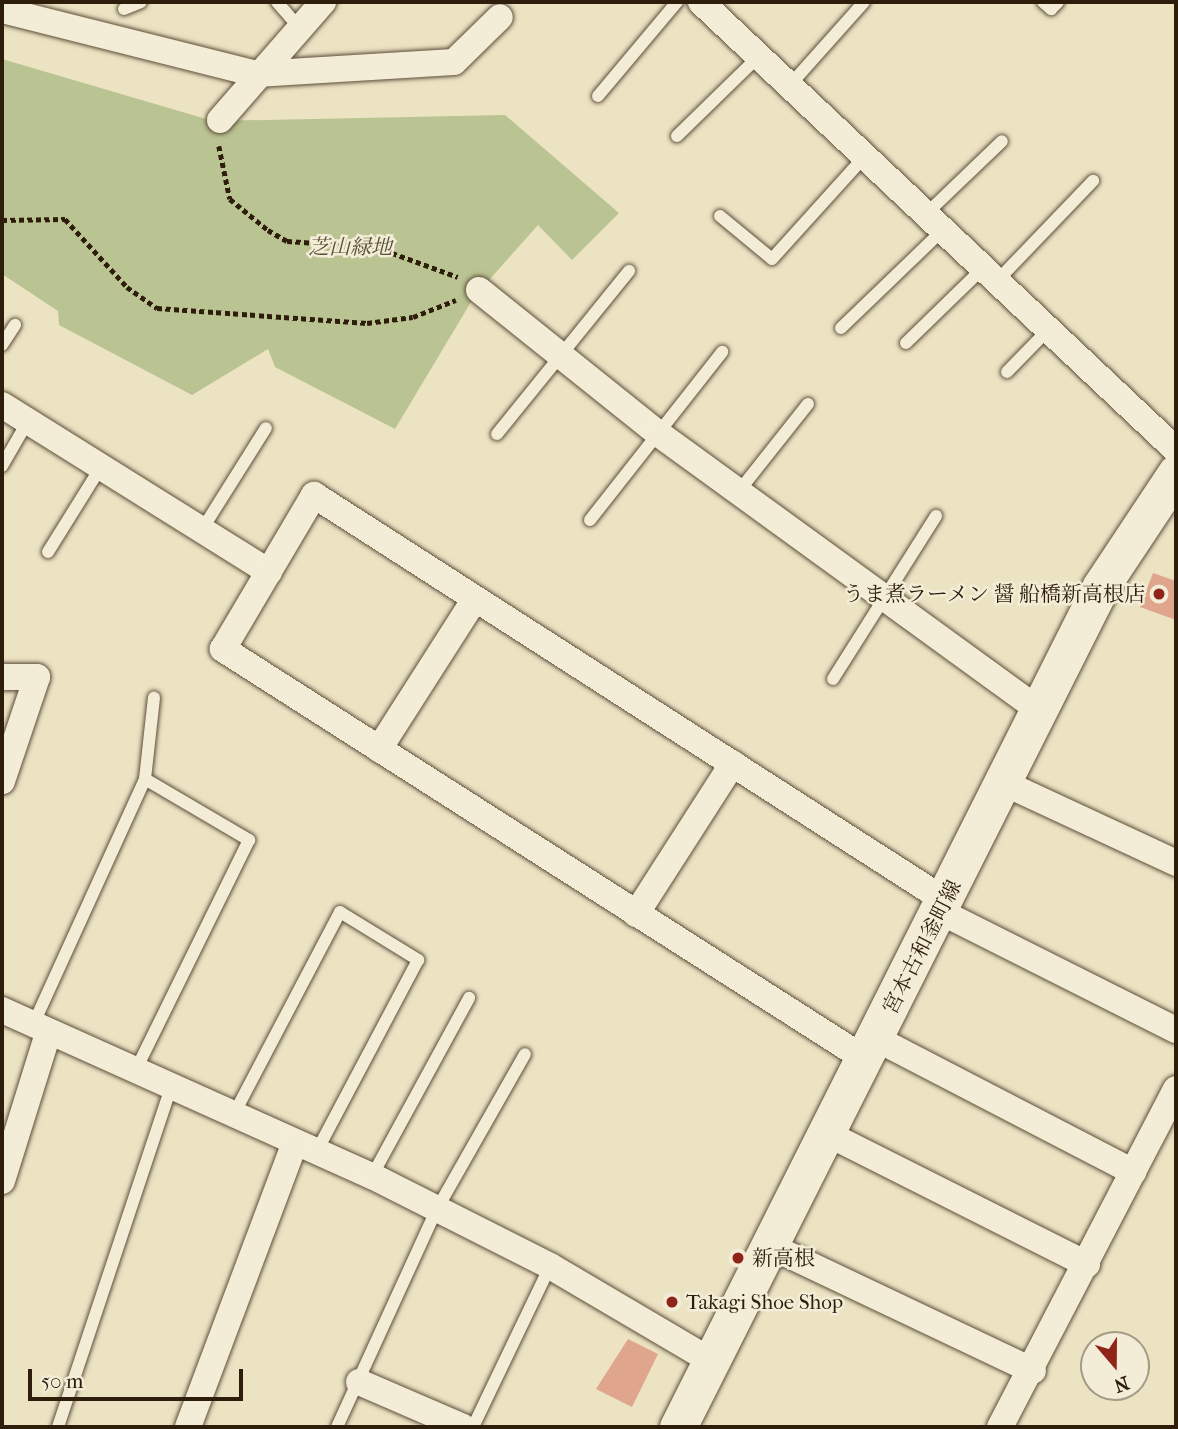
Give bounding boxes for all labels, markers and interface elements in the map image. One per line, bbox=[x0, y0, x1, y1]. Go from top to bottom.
park label: 芝山緑地 bbox=[308, 234, 392, 260]
place label: うま煮ラーメン 醤 船橋新高根店 bbox=[842, 581, 1145, 607]
marker: うま煮ラーメン 醤 船橋新高根店 bbox=[1151, 586, 1167, 602]
street label: 宮本古和釜町線 bbox=[877, 876, 967, 1018]
place label: 新高根 bbox=[752, 1245, 815, 1271]
marker: 新高根 bbox=[730, 1250, 746, 1266]
place label: Takagi Shoe Shop bbox=[686, 1289, 843, 1315]
marker: Takagi Shoe Shop bbox=[664, 1294, 680, 1310]
north arrow bbox=[1080, 1331, 1150, 1401]
scale bar bbox=[32, 1356, 247, 1400]
text: 50 m bbox=[41, 1369, 84, 1393]
text: N bbox=[1111, 1371, 1132, 1397]

